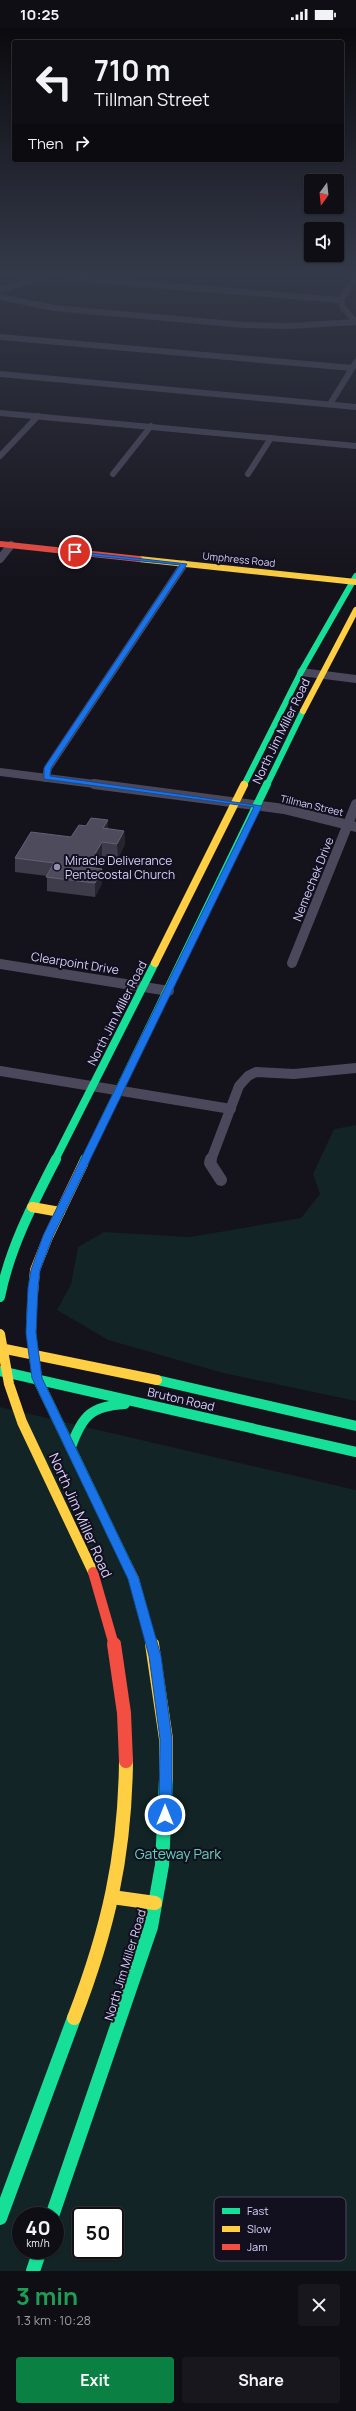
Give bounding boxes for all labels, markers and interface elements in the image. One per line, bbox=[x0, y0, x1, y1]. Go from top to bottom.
text: 10:25 bbox=[20, 4, 59, 25]
text: 710 m bbox=[94, 51, 170, 89]
icon: left bbox=[28, 56, 80, 108]
text: Tillman Street bbox=[94, 87, 210, 111]
icon: right bbox=[71, 132, 93, 154]
text: Then bbox=[28, 133, 63, 154]
north arrow bbox=[304, 174, 344, 214]
map controls bbox=[304, 174, 344, 262]
button: sound bbox=[304, 222, 344, 262]
pin bbox=[58, 535, 92, 569]
icon: arrive bbox=[64, 541, 86, 563]
street label: Umphress Road bbox=[202, 548, 276, 570]
street label: North Jim Miller Road bbox=[248, 675, 314, 787]
street label: Tillman Street bbox=[279, 791, 345, 819]
street label: Nemechek Drive bbox=[288, 834, 338, 924]
place label: Miracle Deliverance Pentecostal Church bbox=[65, 852, 175, 883]
marker: Miracle Deliverance Pentecostal Church bbox=[52, 862, 62, 872]
street label: Clearpoint Drive bbox=[30, 948, 120, 978]
street label: North Jim Miller Road bbox=[83, 958, 151, 1068]
street label: Bruton Road bbox=[146, 1383, 216, 1415]
street label: North Jim Miller Road bbox=[45, 1450, 117, 1580]
position arrow bbox=[144, 1794, 186, 1836]
park label: Gateway Park bbox=[135, 1844, 222, 1863]
street label: North Jim Miller Road bbox=[100, 1907, 150, 2023]
legend bbox=[214, 2197, 346, 2261]
text: Fast bbox=[247, 2203, 269, 2218]
speed limit sign: 50 bbox=[72, 2207, 124, 2259]
text: 40 bbox=[25, 2214, 51, 2241]
text: Slow bbox=[247, 2221, 272, 2236]
text: km/h bbox=[26, 2236, 50, 2250]
text: Jam bbox=[247, 2239, 268, 2254]
text: 3 min bbox=[16, 2279, 78, 2312]
button: close bbox=[298, 2284, 340, 2326]
text: 1.3 km · 10:28 bbox=[16, 2311, 91, 2329]
button: Exit bbox=[16, 2357, 174, 2403]
button: Share bbox=[182, 2357, 340, 2403]

